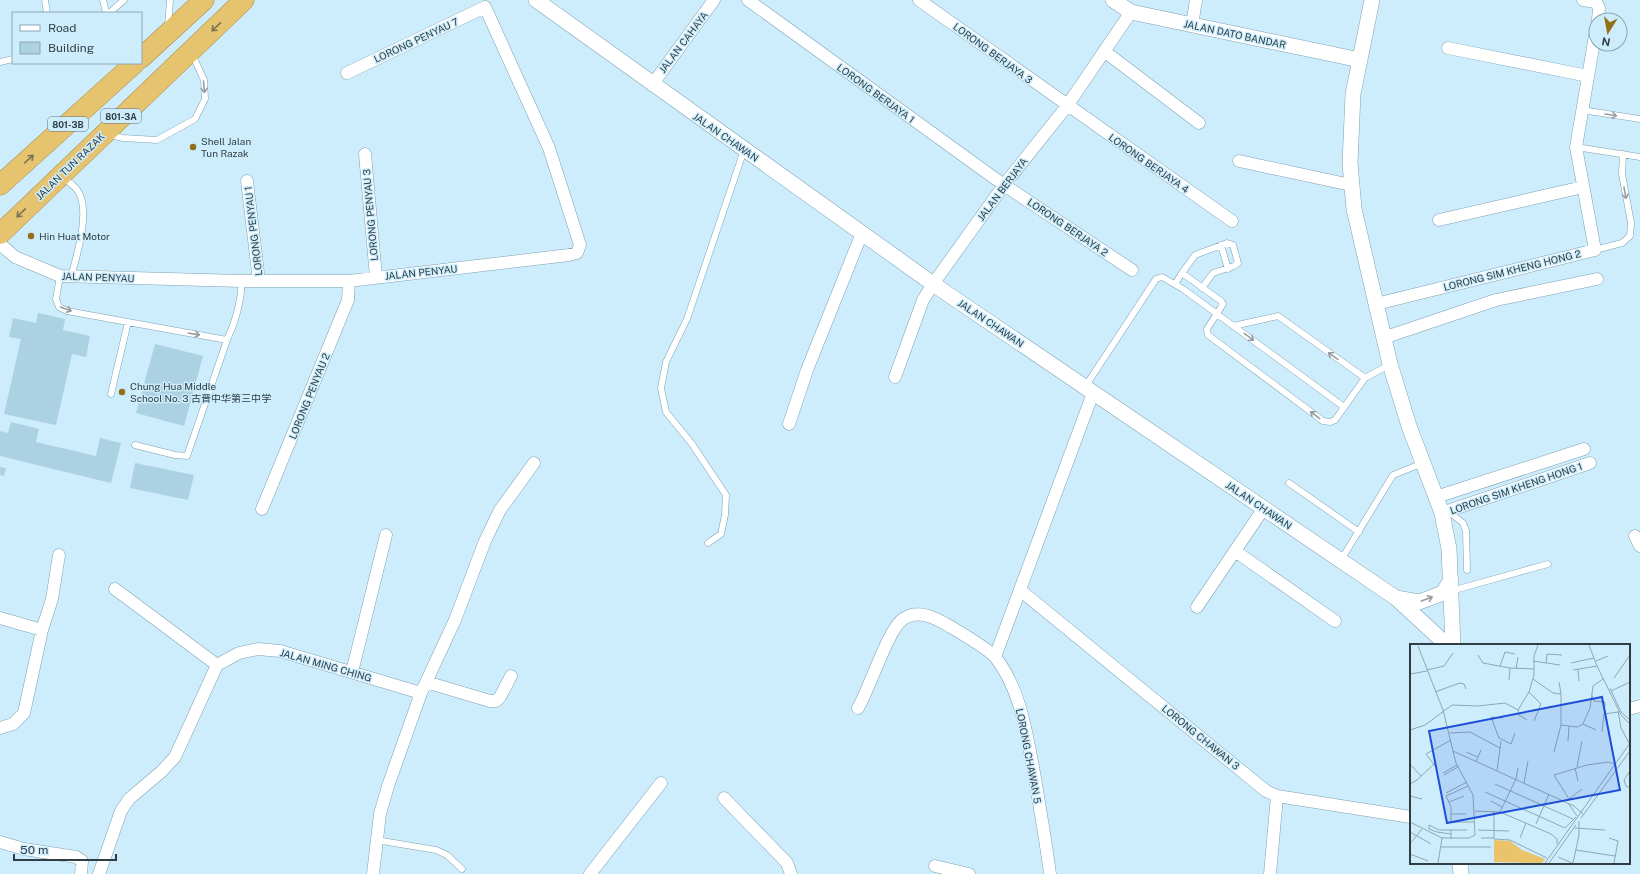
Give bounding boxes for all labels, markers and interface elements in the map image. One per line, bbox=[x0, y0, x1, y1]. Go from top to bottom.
street label: JALAN CAHAYA bbox=[656, 9, 710, 75]
legend bbox=[12, 12, 142, 64]
north arrow bbox=[1588, 12, 1628, 52]
street label: LORONG PENYAU 7 bbox=[372, 15, 460, 65]
street label: JALAN DATO BANDAR bbox=[1183, 17, 1287, 51]
street label: LORONG BERJAYA 3 bbox=[951, 20, 1035, 86]
text: Road bbox=[48, 21, 76, 35]
one-way arrow bbox=[211, 22, 221, 32]
text: N bbox=[1601, 35, 1611, 49]
text: Building bbox=[48, 41, 94, 55]
street label: LORONG BERJAYA 1 bbox=[835, 61, 917, 125]
one-way arrow bbox=[200, 80, 208, 93]
road number: 801-3A bbox=[101, 109, 141, 123]
street label: JALAN CHAWAN bbox=[691, 110, 761, 164]
one-way arrow bbox=[1604, 111, 1617, 119]
road number: 801-3B bbox=[48, 117, 88, 131]
street label: JALAN TUN RAZAK bbox=[33, 130, 107, 202]
street label: LORONG BERJAYA 4 bbox=[1107, 131, 1191, 195]
place label: Shell Jalan Tun Razak bbox=[201, 135, 251, 159]
marker: Shell Jalan Tun Razak bbox=[188, 142, 198, 152]
one-way arrow bbox=[24, 154, 34, 164]
street label: JALAN BERJAYA bbox=[974, 155, 1030, 223]
street label: LORONG PENYAU 3 bbox=[360, 169, 380, 261]
street label: LORONG PENYAU 1 bbox=[242, 186, 264, 276]
one-way arrow bbox=[1621, 186, 1629, 199]
street label: LORONG BERJAYA 2 bbox=[1025, 196, 1111, 258]
one-way arrow bbox=[16, 209, 26, 218]
place label: Hin Huat Motor bbox=[39, 230, 110, 242]
marker: Hin Huat Motor bbox=[26, 231, 36, 241]
street label: LORONG SIM KHENG HONG 2 bbox=[1442, 247, 1582, 293]
street label: JALAN PENYAU bbox=[384, 262, 458, 282]
street label: JALAN PENYAU bbox=[61, 270, 135, 284]
street label: JALAN CHAWAN bbox=[956, 296, 1026, 350]
one-way arrow bbox=[60, 306, 72, 314]
one-way arrow bbox=[187, 330, 200, 338]
one-way arrow bbox=[1243, 333, 1254, 342]
street label: LORONG PENYAU 2 bbox=[286, 351, 332, 441]
one-way arrow bbox=[1328, 352, 1339, 360]
place label: Chung Hua Middle School No. 3 古晋中华第三中学 bbox=[130, 380, 271, 404]
marker: Chung Hua Middle School No. 3 古晋中华第三中学 bbox=[117, 387, 127, 397]
one-way arrow bbox=[1309, 411, 1320, 419]
street label: LORONG SIM KHENG HONG 1 bbox=[1448, 460, 1584, 516]
street label: JALAN CHAWAN bbox=[1224, 478, 1294, 532]
one-way arrow bbox=[1421, 595, 1433, 603]
inset map bbox=[1410, 644, 1630, 864]
street label: JALAN MING CHING bbox=[279, 646, 373, 684]
street label: LORONG CHAWAN 3 bbox=[1160, 702, 1242, 772]
street label: LORONG CHAWAN 5 bbox=[1014, 707, 1044, 805]
scale bar bbox=[14, 836, 116, 862]
text: 50 m bbox=[20, 843, 48, 857]

